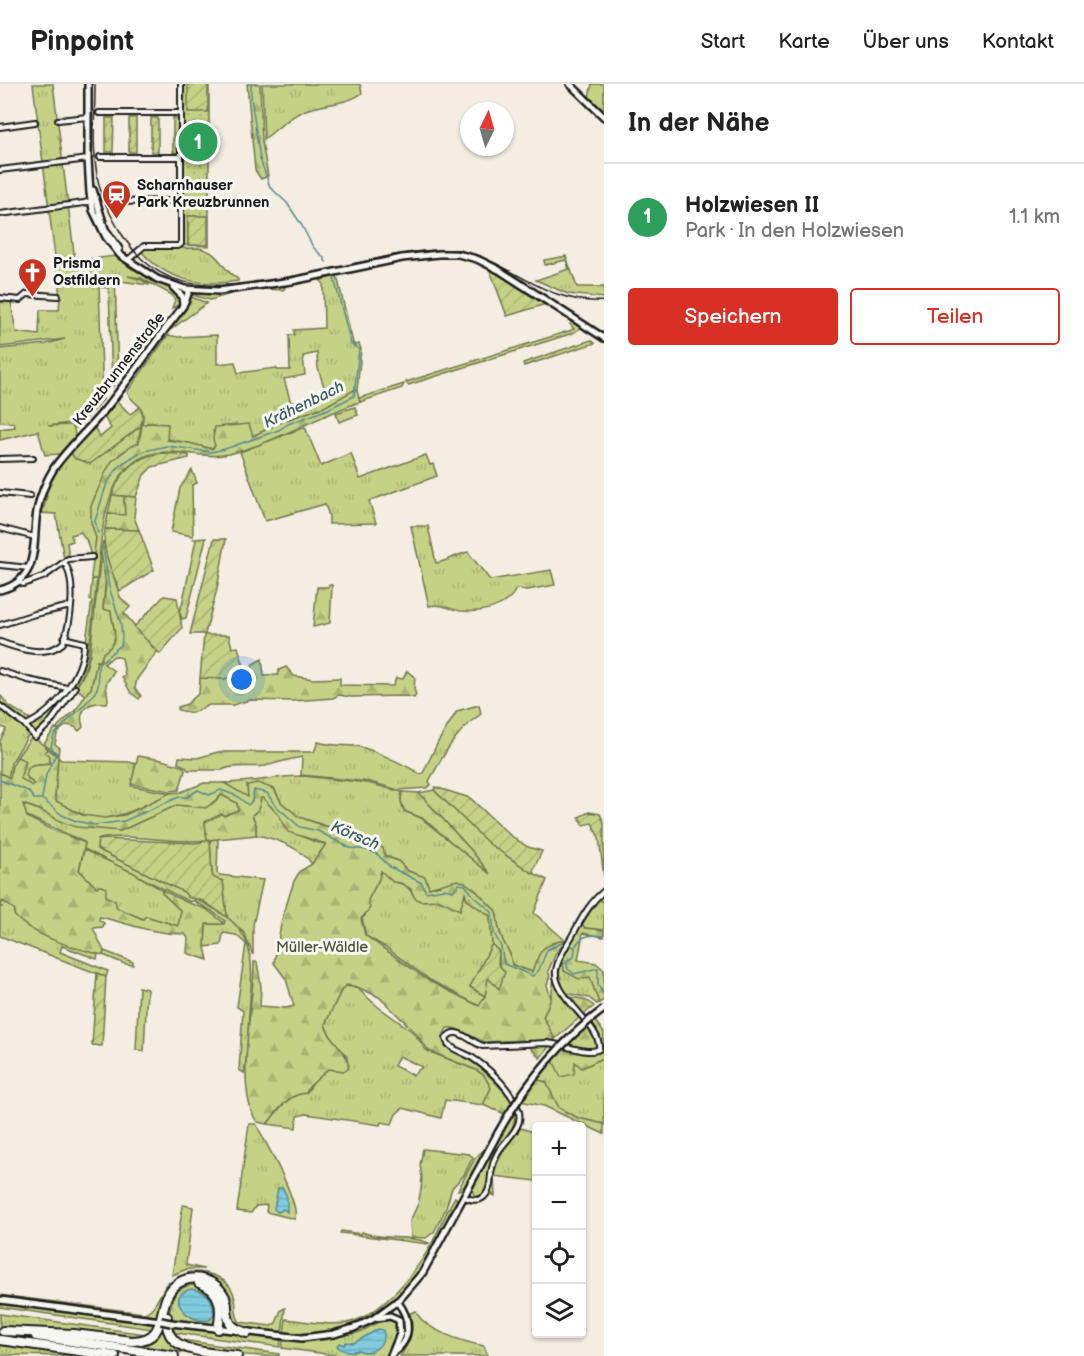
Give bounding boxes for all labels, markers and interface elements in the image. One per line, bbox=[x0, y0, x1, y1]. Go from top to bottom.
text: Pinpoint bbox=[30, 25, 134, 58]
text: Start bbox=[701, 29, 745, 54]
text: Karte bbox=[778, 29, 830, 54]
text: Über uns bbox=[863, 29, 949, 54]
text: Kontakt bbox=[982, 29, 1054, 54]
north arrow bbox=[460, 102, 514, 156]
text: In der Nähe bbox=[628, 108, 770, 139]
pin: 1 bbox=[178, 120, 218, 164]
place label: Scharnhauser Park Kreuzbrunnen bbox=[137, 176, 269, 212]
station icon: Scharnhauser Park Kreuzbrunnen bbox=[100, 178, 132, 220]
text: Holzwiesen II bbox=[685, 192, 819, 219]
text: 1 bbox=[643, 205, 652, 229]
text: 1.1 km bbox=[1009, 205, 1060, 229]
text: Park · In den Holzwiesen bbox=[685, 219, 904, 243]
place label: Prisma Ostfildern bbox=[53, 254, 120, 290]
church icon: Prisma Ostfildern bbox=[16, 256, 48, 298]
button: Speichern bbox=[628, 288, 838, 345]
button: Teilen bbox=[850, 288, 1060, 345]
street label: Kreuzbrunnenstraße bbox=[69, 308, 169, 429]
water label: Krähenbach bbox=[261, 377, 348, 433]
your location bbox=[227, 665, 256, 694]
water label: Körsch bbox=[328, 817, 382, 855]
park label: Müller-Wäldle bbox=[276, 938, 368, 957]
map controls bbox=[532, 1122, 586, 1338]
button: + bbox=[532, 1122, 586, 1176]
button: − bbox=[532, 1176, 586, 1230]
button: locate bbox=[532, 1230, 586, 1284]
button: layers bbox=[532, 1284, 586, 1338]

